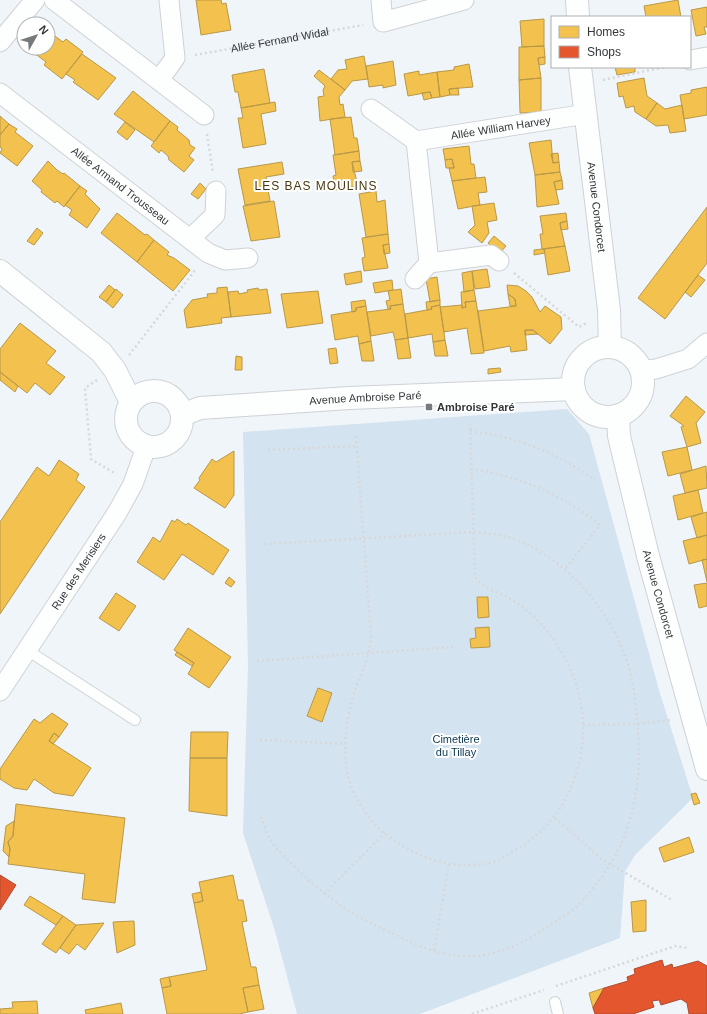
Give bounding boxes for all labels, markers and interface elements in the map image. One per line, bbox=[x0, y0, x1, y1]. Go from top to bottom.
north arrow bbox=[16, 16, 56, 56]
legend bbox=[551, 16, 691, 68]
text: N bbox=[37, 23, 51, 37]
street label: Allée Fernand Widal bbox=[230, 25, 330, 55]
text: Homes bbox=[587, 25, 625, 39]
text: Shops bbox=[587, 45, 621, 59]
street label: Allée William Harvey bbox=[450, 114, 552, 141]
street label: Allée Armand Trousseau bbox=[69, 144, 172, 227]
street label: Avenue Condorcet bbox=[585, 161, 608, 253]
district label: LES BAS MOULINS bbox=[254, 179, 378, 193]
street label: Avenue Ambroise Paré bbox=[309, 389, 422, 407]
place label: Ambroise Paré bbox=[437, 401, 515, 413]
marker: Ambroise Paré bbox=[424, 402, 434, 412]
street label: Rue des Merisiers bbox=[49, 531, 108, 612]
street label: Avenue Condorcet bbox=[641, 549, 676, 640]
park label: Cimetière du Tillay bbox=[432, 733, 480, 758]

